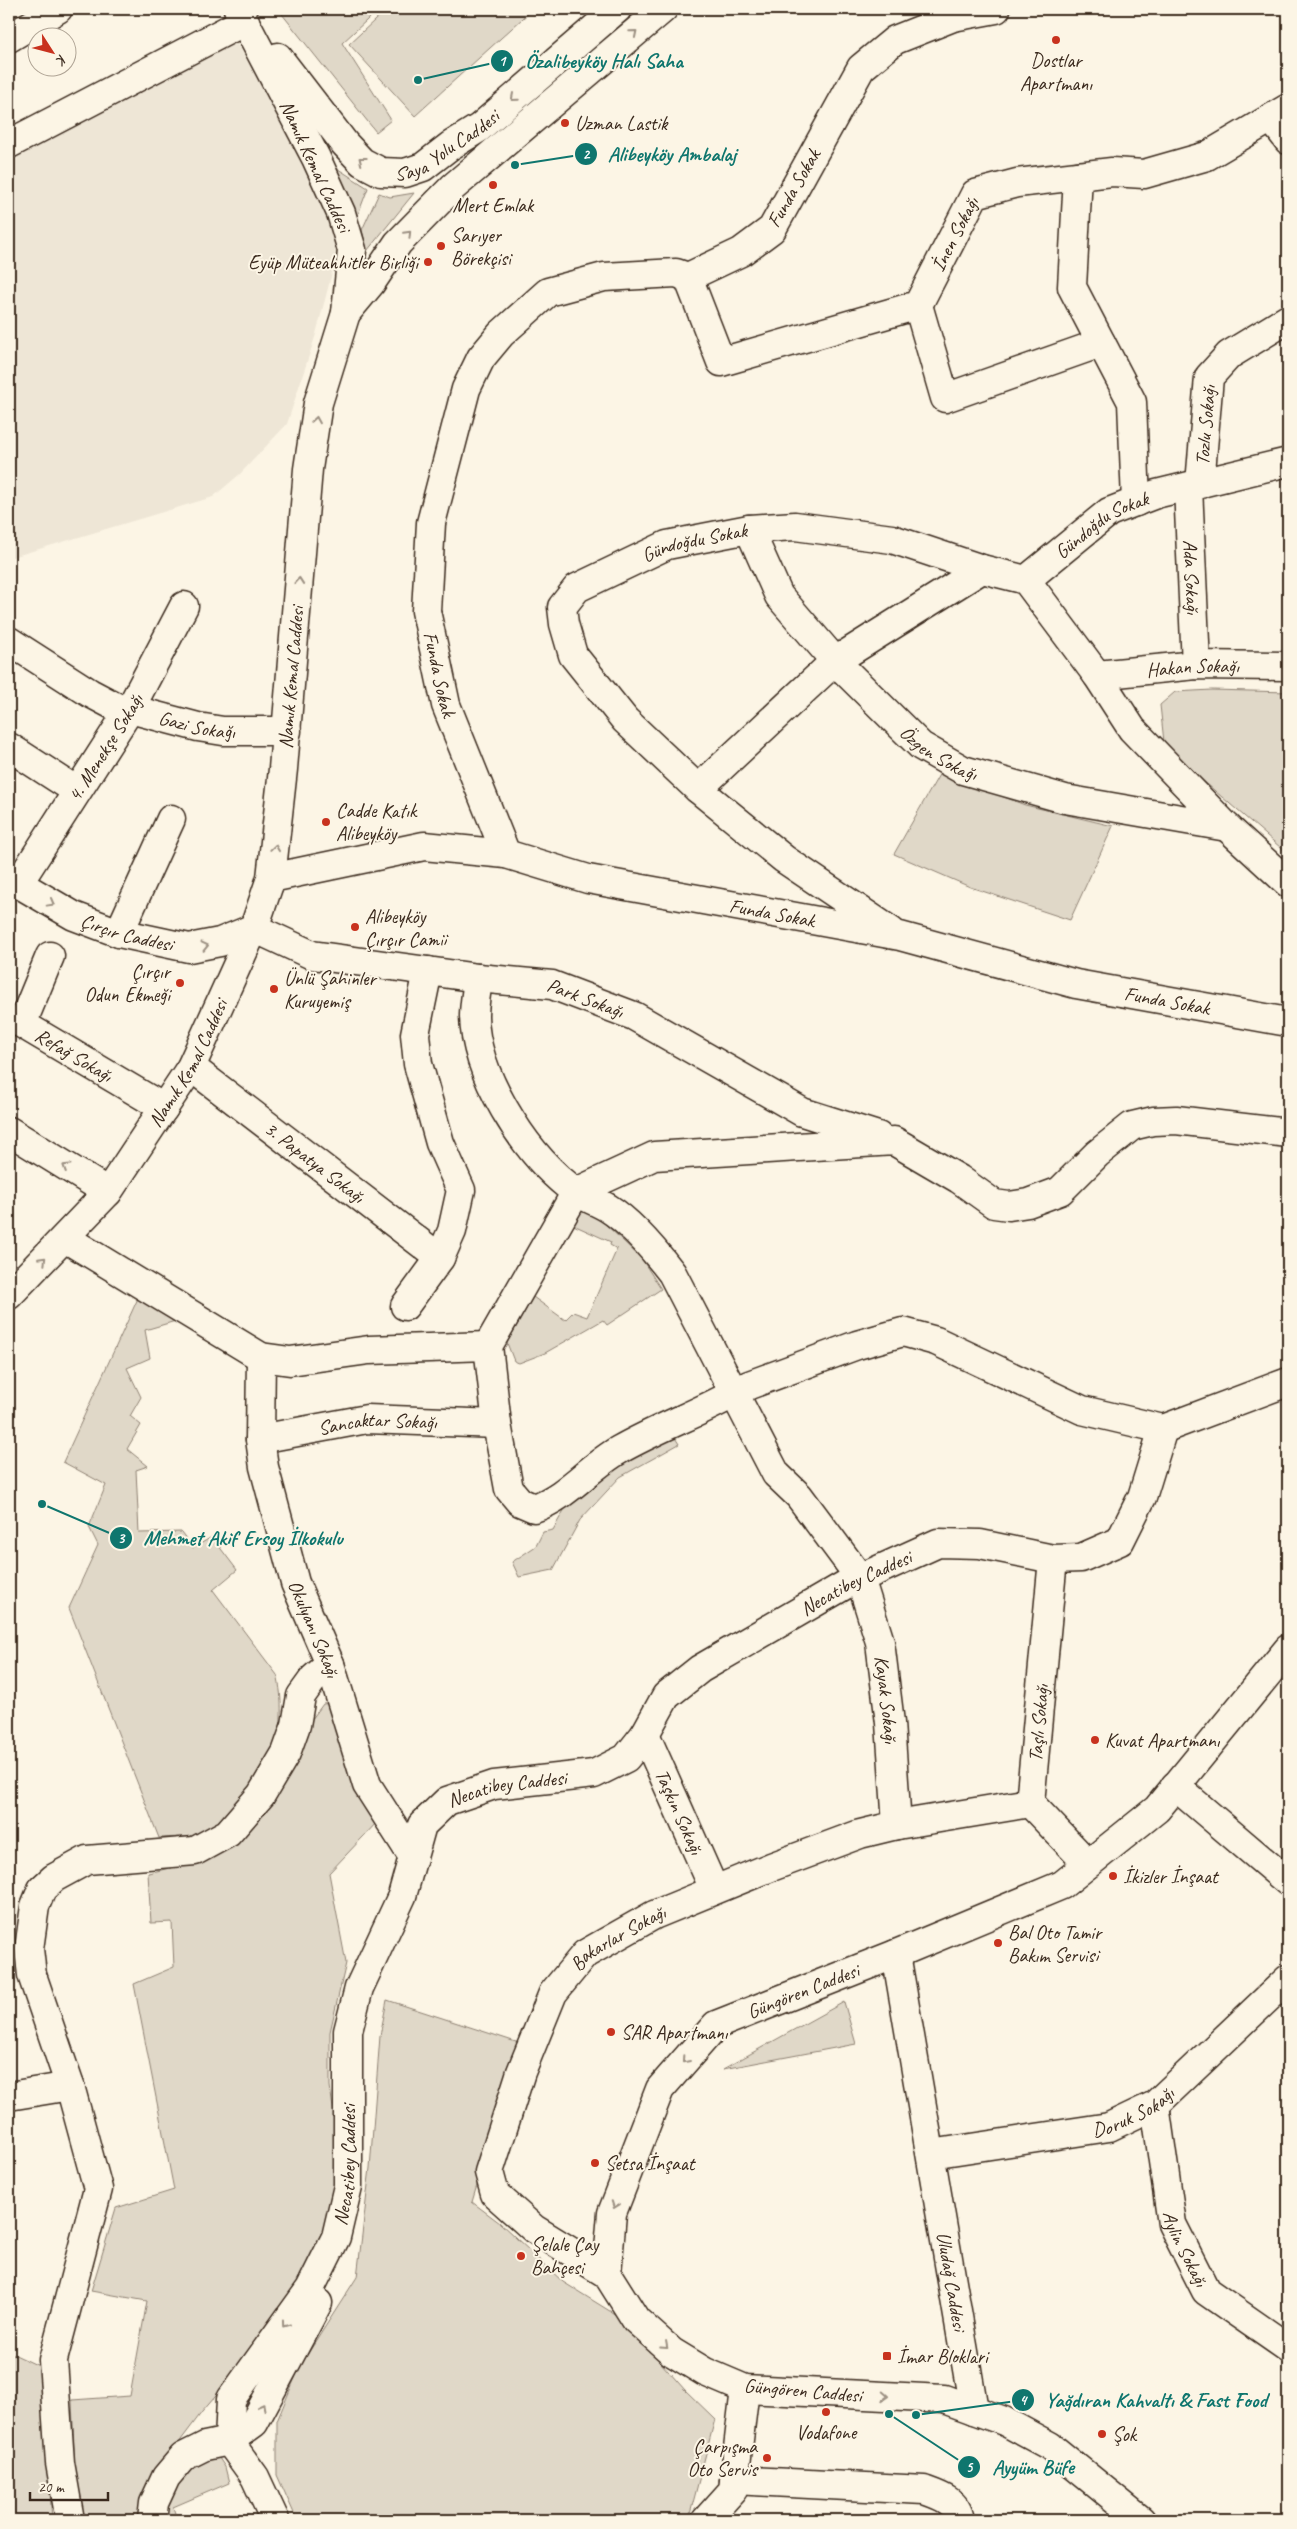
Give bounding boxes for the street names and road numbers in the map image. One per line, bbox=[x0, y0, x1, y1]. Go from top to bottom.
street label: Namık Kemal Caddesi bbox=[274, 96, 358, 238]
street label: Saya Yolu Caddesi bbox=[395, 103, 506, 186]
street label: Funda Sokak bbox=[761, 143, 827, 232]
street label: İnen Sokağı bbox=[925, 192, 985, 276]
street label: Tozlu Sokağı bbox=[1190, 383, 1221, 466]
street label: Gündoğdu Sokak bbox=[1050, 486, 1153, 564]
street label: Gündoğdu Sokak bbox=[638, 517, 751, 568]
street label: Ada Sokağı bbox=[1177, 539, 1206, 616]
street label: Namık Kemal Caddesi bbox=[273, 603, 310, 749]
street label: Funda Sokak bbox=[418, 630, 462, 722]
street label: Hakan Sokağı bbox=[1145, 653, 1240, 683]
street label: 4. Menekşe Sokağı bbox=[62, 688, 149, 806]
street label: Gazi Sokağı bbox=[156, 705, 236, 744]
street label: Özgen Sokağı bbox=[894, 720, 981, 787]
street label: Funda Sokak bbox=[727, 893, 818, 933]
street label: Çırçır Caddesi bbox=[77, 908, 177, 958]
street label: Park Sokağı bbox=[544, 972, 628, 1024]
street label: Funda Sokak bbox=[1122, 981, 1213, 1021]
street label: Namık Kemal Caddesi bbox=[143, 993, 234, 1132]
street label: Refağ Sokağı bbox=[31, 1023, 118, 1088]
street label: 3. Papatya Sokağı bbox=[259, 1116, 371, 1210]
street label: Sancaktar Sokağı bbox=[316, 1407, 438, 1441]
street label: Necatibey Caddesi bbox=[796, 1544, 917, 1621]
street label: Okulyanı Sokağı bbox=[282, 1576, 346, 1682]
street label: Kayak Sokağı bbox=[869, 1654, 903, 1745]
street label: Taşlı Sokağı bbox=[1023, 1682, 1054, 1763]
street label: Necatibey Caddesi bbox=[444, 1765, 570, 1813]
street label: Taşkın Sokağı bbox=[649, 1765, 709, 1859]
street label: Bakarlar Sokağı bbox=[564, 1899, 670, 1976]
street label: Güngören Caddesi bbox=[744, 1957, 865, 2025]
street label: Doruk Sokağı bbox=[1091, 2081, 1181, 2142]
street label: Necatibey Caddesi bbox=[327, 2102, 361, 2228]
street label: Aylin Sokağı bbox=[1157, 2210, 1214, 2292]
street label: Uludağ Caddesi bbox=[931, 2230, 973, 2335]
street label: Güngören Caddesi bbox=[743, 2373, 865, 2408]

